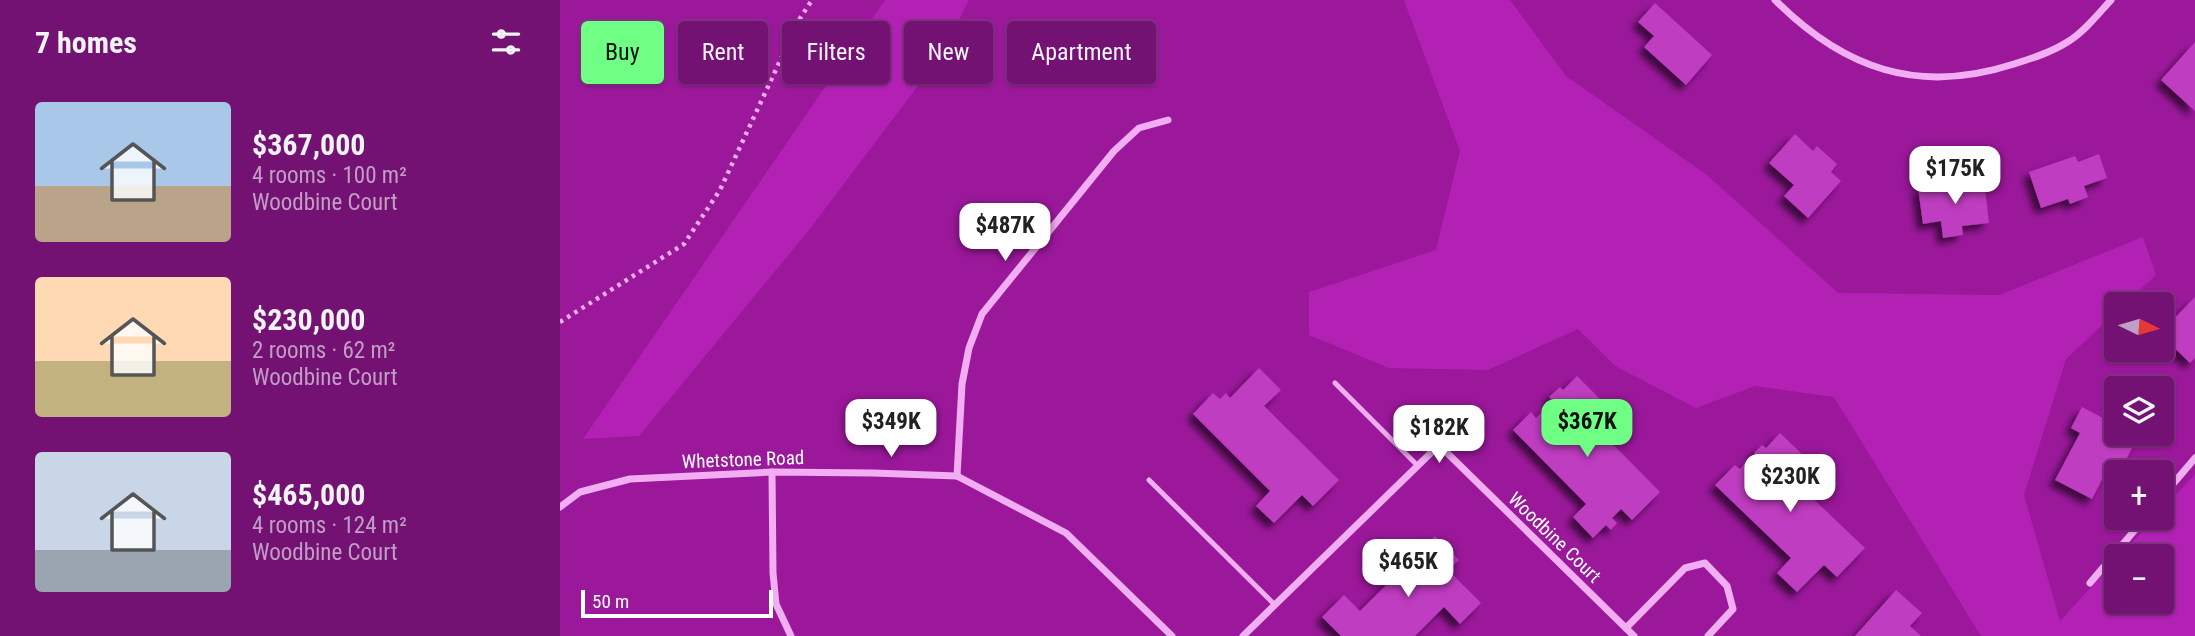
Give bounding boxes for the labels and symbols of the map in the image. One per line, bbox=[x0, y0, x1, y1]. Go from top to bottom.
pin: $175K bbox=[1906, 146, 2004, 206]
pin: $487K bbox=[956, 204, 1054, 263]
north arrow bbox=[2104, 292, 2174, 362]
pin: $349K bbox=[842, 400, 940, 459]
pin: $367K bbox=[1538, 400, 1636, 459]
pin: $182K bbox=[1390, 406, 1488, 465]
street label: Whetstone Road bbox=[681, 446, 805, 473]
pin: $230K bbox=[1741, 454, 1839, 514]
street label: Woodbine Court bbox=[1503, 487, 1606, 587]
pin: $465K bbox=[1359, 540, 1457, 599]
scale bar bbox=[581, 587, 774, 619]

